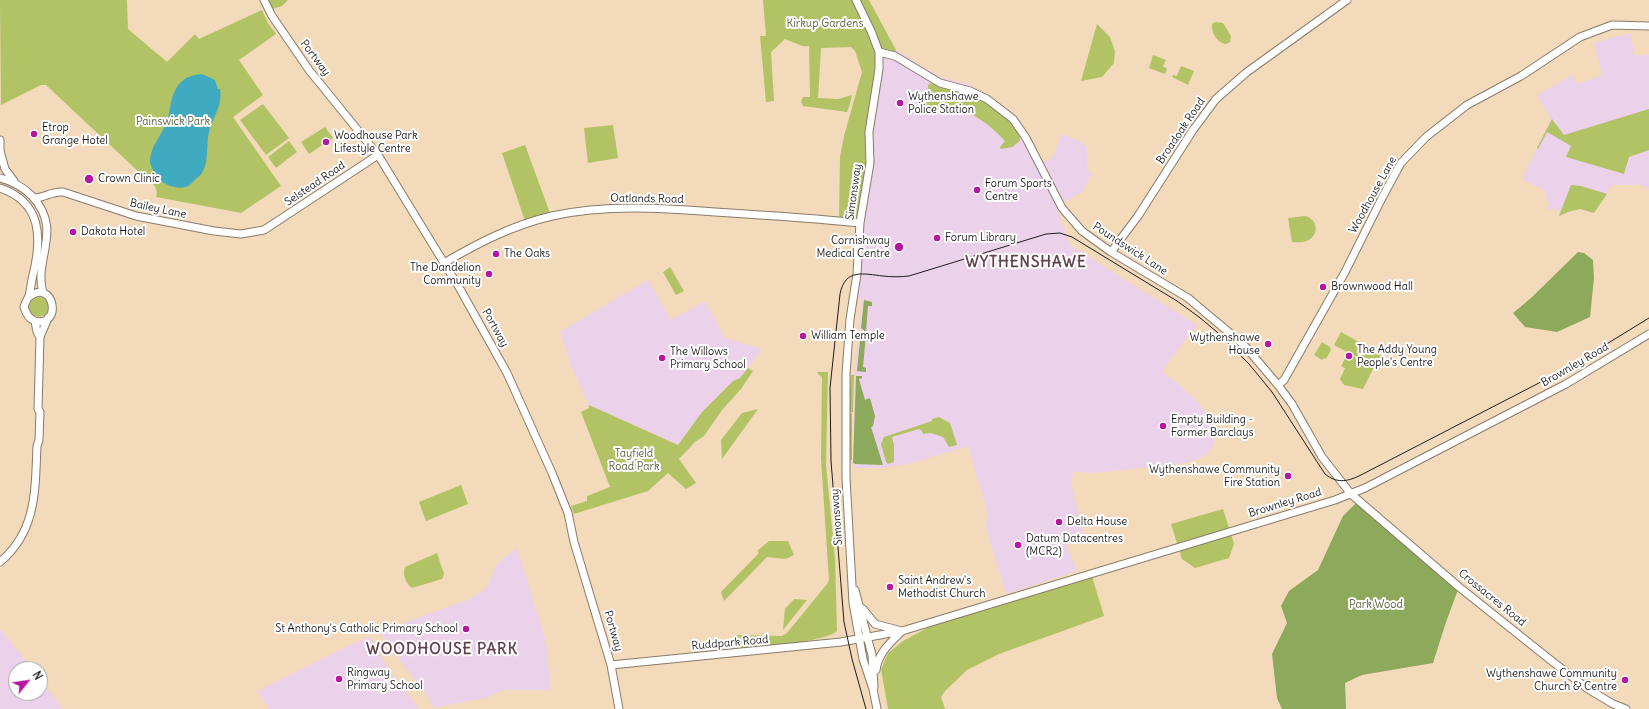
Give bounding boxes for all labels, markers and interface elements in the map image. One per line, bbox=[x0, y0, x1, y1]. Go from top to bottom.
park label: Kirkup Gardens bbox=[787, 17, 863, 31]
street label: Portway bbox=[297, 37, 333, 79]
place label: Wythenshawe Police Station bbox=[908, 90, 979, 116]
street label: Broadoak Road bbox=[1154, 95, 1208, 167]
marker: Wythenshawe Police Station bbox=[895, 98, 905, 108]
park label: Painswick Park bbox=[136, 115, 210, 129]
place label: Etrop Grange Hotel bbox=[42, 121, 108, 147]
marker: Etrop Grange Hotel bbox=[29, 129, 39, 139]
place label: Woodhouse Park Lifestyle Centre bbox=[334, 129, 418, 155]
marker: Woodhouse Park Lifestyle Centre bbox=[321, 137, 331, 147]
street label: Woodhouse Lane bbox=[1347, 154, 1399, 236]
street label: Selstead Road bbox=[282, 159, 348, 209]
street label: Simonsway bbox=[844, 163, 864, 221]
place label: Crown Clinic bbox=[98, 172, 160, 186]
marker: Crown Clinic bbox=[83, 173, 95, 185]
place label: Forum Sports Centre bbox=[985, 177, 1052, 203]
marker: Forum Sports Centre bbox=[972, 185, 982, 195]
street label: Oatlands Road bbox=[610, 192, 684, 206]
street label: Bailey Lane bbox=[128, 197, 188, 221]
street label: Poundswick Lane bbox=[1090, 220, 1170, 278]
place label: Dakota Hotel bbox=[81, 225, 145, 239]
marker: Dakota Hotel bbox=[68, 227, 78, 237]
place label: Forum Library bbox=[945, 231, 1016, 245]
marker: Forum Library bbox=[932, 233, 942, 243]
place label: Cornishway Medical Centre bbox=[816, 234, 890, 260]
marker: Cornishway Medical Centre bbox=[893, 241, 905, 253]
place label: The Oaks bbox=[504, 247, 550, 261]
marker: The Oaks bbox=[491, 249, 501, 259]
district label: WYTHENSHAWE bbox=[965, 254, 1087, 272]
place label: The Dandelion Community bbox=[410, 261, 481, 287]
marker: The Dandelion Community bbox=[484, 269, 494, 279]
place label: Brownwood Hall bbox=[1331, 280, 1413, 294]
marker: Brownwood Hall bbox=[1318, 282, 1328, 292]
street label: Portway bbox=[479, 306, 511, 350]
place label: William Temple bbox=[811, 329, 885, 343]
marker: William Temple bbox=[798, 331, 808, 341]
place label: Wythenshawe House bbox=[1189, 331, 1260, 357]
marker: Wythenshawe House bbox=[1263, 339, 1273, 349]
street label: Brownley Road bbox=[1539, 340, 1611, 390]
place label: The Addy Young People's Centre bbox=[1357, 343, 1437, 369]
place label: The Willows Primary School bbox=[670, 345, 746, 371]
marker: The Addy Young People's Centre bbox=[1344, 351, 1354, 361]
marker: The Willows Primary School bbox=[657, 353, 667, 363]
place label: Empty Building - Former Barclays bbox=[1171, 413, 1254, 439]
marker: Empty Building - Former Barclays bbox=[1158, 421, 1168, 431]
park label: Tayfield Road Park bbox=[608, 447, 660, 473]
place label: Wythenshawe Community Fire Station bbox=[1149, 463, 1280, 489]
marker: Wythenshawe Community Fire Station bbox=[1283, 471, 1293, 481]
street label: Brownley Road bbox=[1247, 486, 1323, 520]
street label: Simonsway bbox=[828, 488, 846, 546]
place label: Delta House bbox=[1067, 515, 1127, 529]
marker: Delta House bbox=[1054, 517, 1064, 527]
place label: Datum Datacentres (MCR2) bbox=[1026, 532, 1123, 558]
marker: Datum Datacentres (MCR2) bbox=[1013, 540, 1023, 550]
street label: Crossacres Road bbox=[1456, 567, 1528, 629]
place label: Saint Andrew's Methodist Church bbox=[898, 574, 986, 600]
marker: Saint Andrew's Methodist Church bbox=[885, 582, 895, 592]
park label: Park Wood bbox=[1349, 598, 1403, 612]
street label: Portway bbox=[601, 609, 625, 653]
place label: St Anthony's Catholic Primary School bbox=[275, 622, 458, 636]
marker: St Anthony's Catholic Primary School bbox=[461, 624, 471, 634]
street label: Ruddpark Road bbox=[691, 633, 769, 653]
district label: WOODHOUSE PARK bbox=[366, 641, 518, 659]
north arrow bbox=[8, 661, 48, 701]
place label: Ringway Primary School bbox=[347, 666, 423, 692]
place label: Wythenshawe Community Church & Centre bbox=[1486, 667, 1617, 693]
text: N bbox=[30, 669, 45, 682]
marker: Ringway Primary School bbox=[334, 674, 344, 684]
marker: Wythenshawe Community Church & Centre bbox=[1620, 675, 1630, 685]

